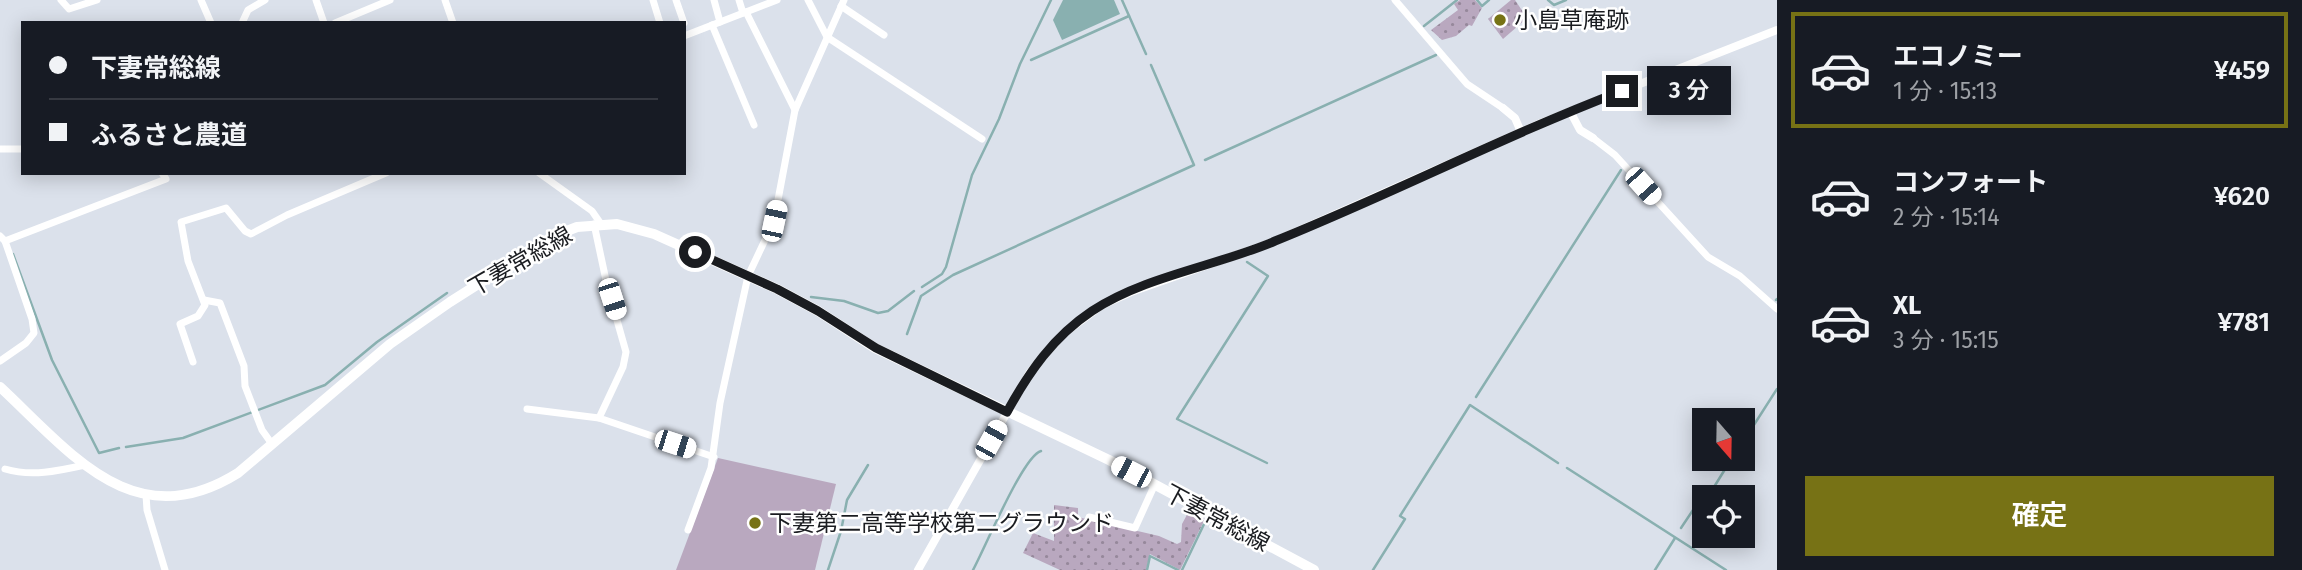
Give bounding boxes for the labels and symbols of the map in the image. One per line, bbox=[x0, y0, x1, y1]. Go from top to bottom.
place label: 小島草庵跡 bbox=[1514, 6, 1629, 34]
marker: 小島草庵跡 bbox=[1492, 12, 1508, 28]
callout: 3 分 bbox=[1646, 66, 1730, 116]
route end bbox=[1606, 75, 1638, 107]
car bbox=[1622, 163, 1665, 209]
car bbox=[760, 198, 789, 244]
street label: 下妻常総線 bbox=[463, 220, 577, 302]
route start bbox=[679, 236, 711, 268]
car bbox=[596, 276, 629, 322]
north arrow bbox=[1692, 408, 1755, 471]
car bbox=[972, 417, 1011, 463]
car bbox=[652, 428, 699, 460]
car bbox=[1108, 453, 1155, 491]
street label: 下妻常総線 bbox=[1160, 479, 1274, 557]
place label: 下妻第二高等学校第二グラウンド bbox=[769, 509, 1114, 537]
marker: 下妻第二高等学校第二グラウンド bbox=[747, 515, 763, 531]

